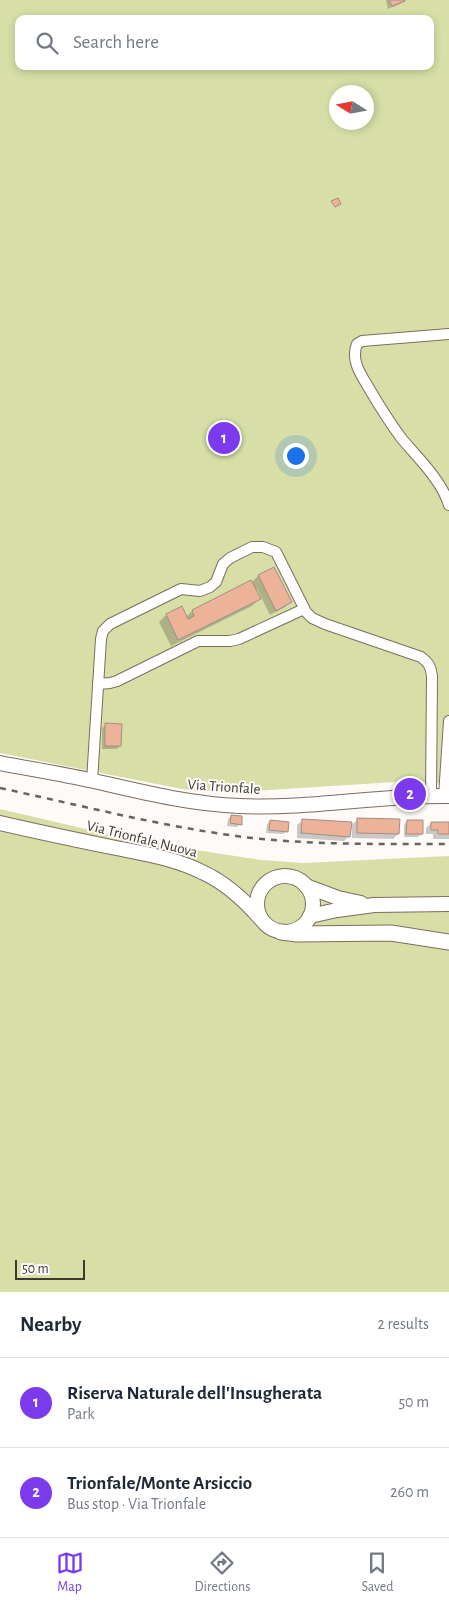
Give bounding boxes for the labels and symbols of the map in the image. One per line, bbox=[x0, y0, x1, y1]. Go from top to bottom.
north arrow bbox=[329, 85, 374, 130]
pin: 1 bbox=[208, 419, 240, 457]
your location bbox=[283, 443, 309, 469]
pin: 2 bbox=[394, 775, 426, 813]
street label: Via Trionfale bbox=[187, 777, 261, 797]
street label: Via Trionfale Nuova bbox=[85, 818, 199, 860]
scale bar bbox=[15, 1257, 85, 1280]

